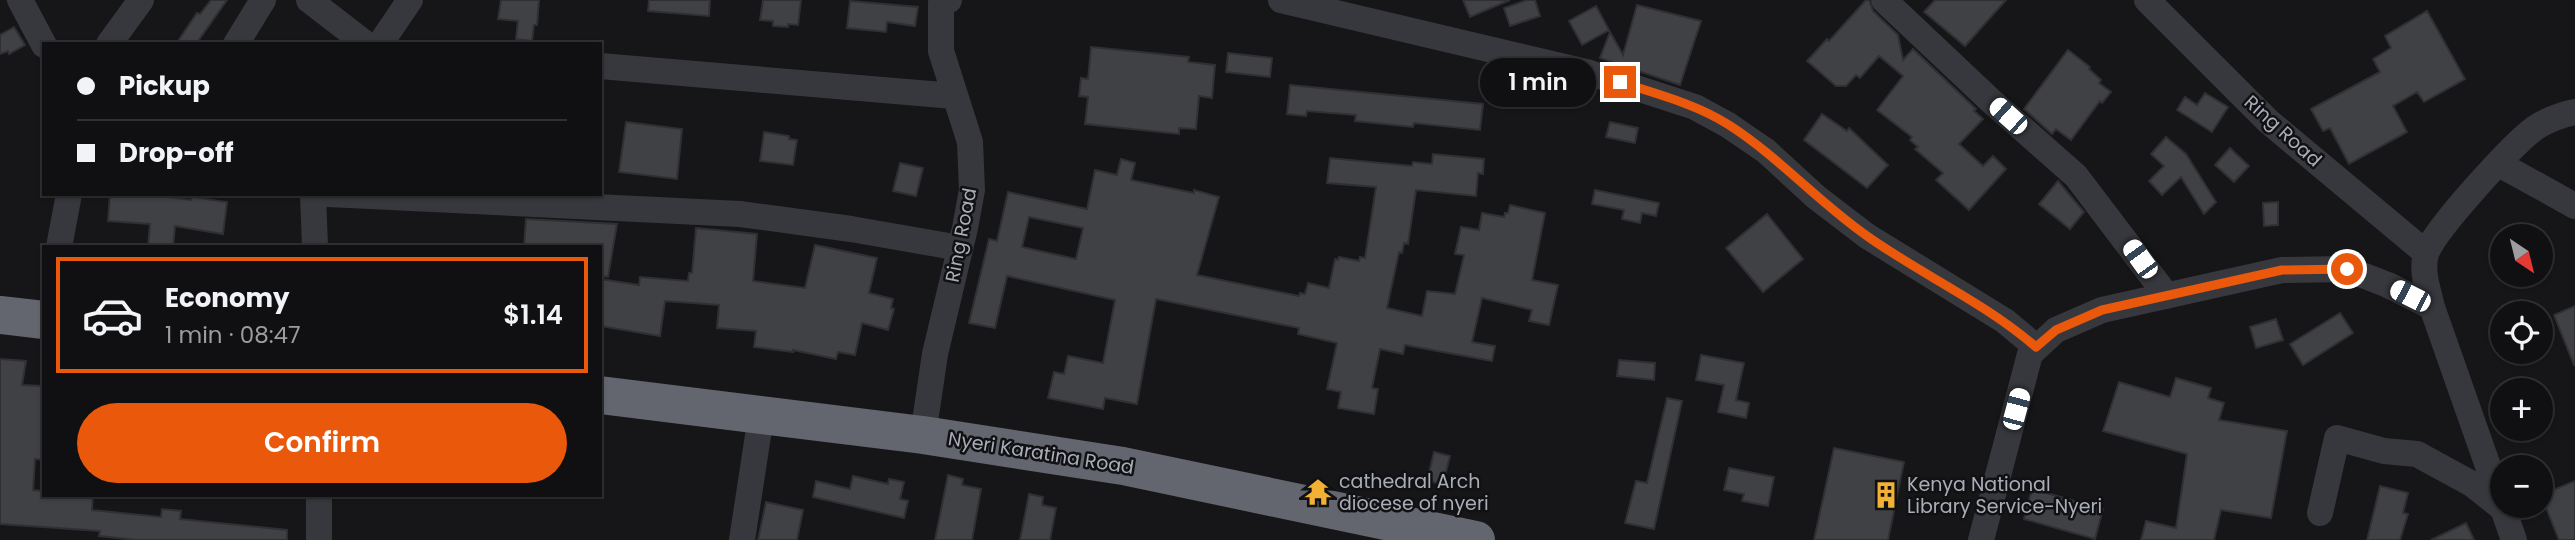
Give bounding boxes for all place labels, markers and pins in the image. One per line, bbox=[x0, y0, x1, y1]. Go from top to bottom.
place label: cathedral Arch diocese of nyeri bbox=[1339, 468, 1489, 517]
place label: Kenya National Library Service-Nyeri bbox=[1907, 471, 2102, 520]
temple icon: cathedral Arch diocese of nyeri bbox=[1303, 477, 1333, 507]
building icon: Kenya National Library Service-Nyeri bbox=[1871, 480, 1901, 510]

